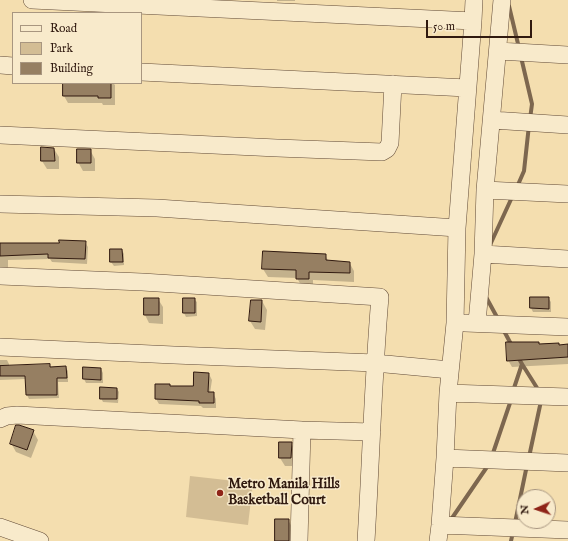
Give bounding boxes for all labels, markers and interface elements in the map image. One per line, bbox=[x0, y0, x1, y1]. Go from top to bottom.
legend bbox=[12, 12, 142, 84]
scale bar bbox=[428, 12, 534, 38]
text: 50 m bbox=[433, 19, 455, 34]
text: Road bbox=[50, 21, 77, 36]
text: Park bbox=[50, 41, 73, 56]
text: Building bbox=[50, 61, 93, 76]
place label: Metro Manila Hills Basketball Court bbox=[228, 477, 340, 510]
marker: Metro Manila Hills Basketball Court bbox=[215, 488, 225, 498]
north arrow bbox=[516, 489, 556, 529]
text: N bbox=[518, 504, 532, 515]

